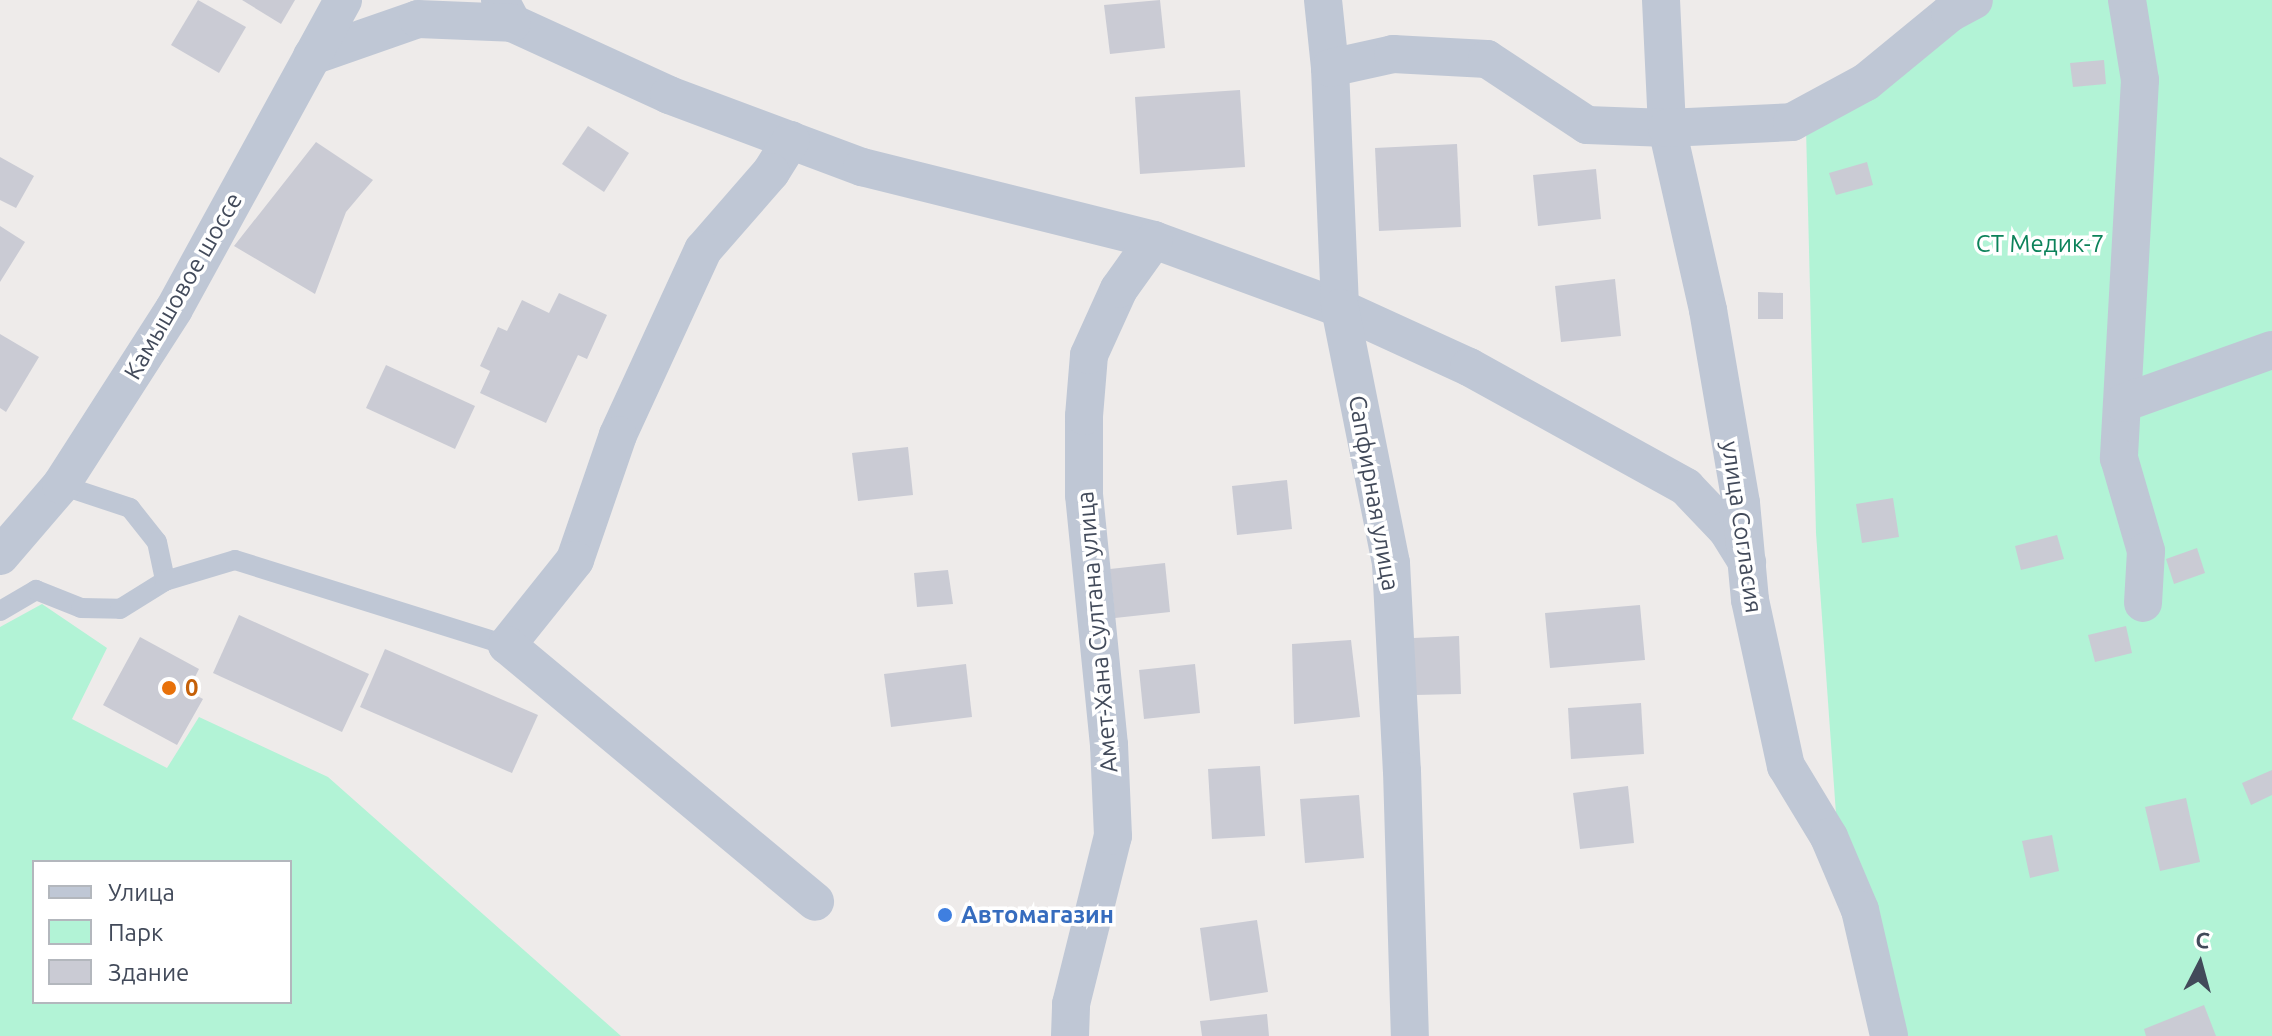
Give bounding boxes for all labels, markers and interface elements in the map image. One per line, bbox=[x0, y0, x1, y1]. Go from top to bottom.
street label: Камышовое шоссе bbox=[118, 188, 248, 384]
park label: СТ Медик-7 bbox=[1976, 230, 2104, 258]
street label: Сапфирная улица bbox=[1343, 393, 1405, 593]
street label: улица Согласия bbox=[1716, 439, 1768, 615]
street label: Амет-Хана Султана улица bbox=[1070, 490, 1124, 774]
place label: 0 bbox=[185, 674, 199, 702]
marker: 0 bbox=[160, 679, 178, 697]
legend bbox=[32, 860, 292, 1004]
text: Улица bbox=[108, 879, 175, 906]
place label: Автомагазин bbox=[961, 901, 1114, 929]
marker: Автомагазин bbox=[936, 906, 954, 924]
text: Парк bbox=[108, 919, 163, 946]
north arrow bbox=[2160, 924, 2240, 1004]
text: С bbox=[2194, 926, 2211, 953]
text: Здание bbox=[108, 959, 189, 986]

